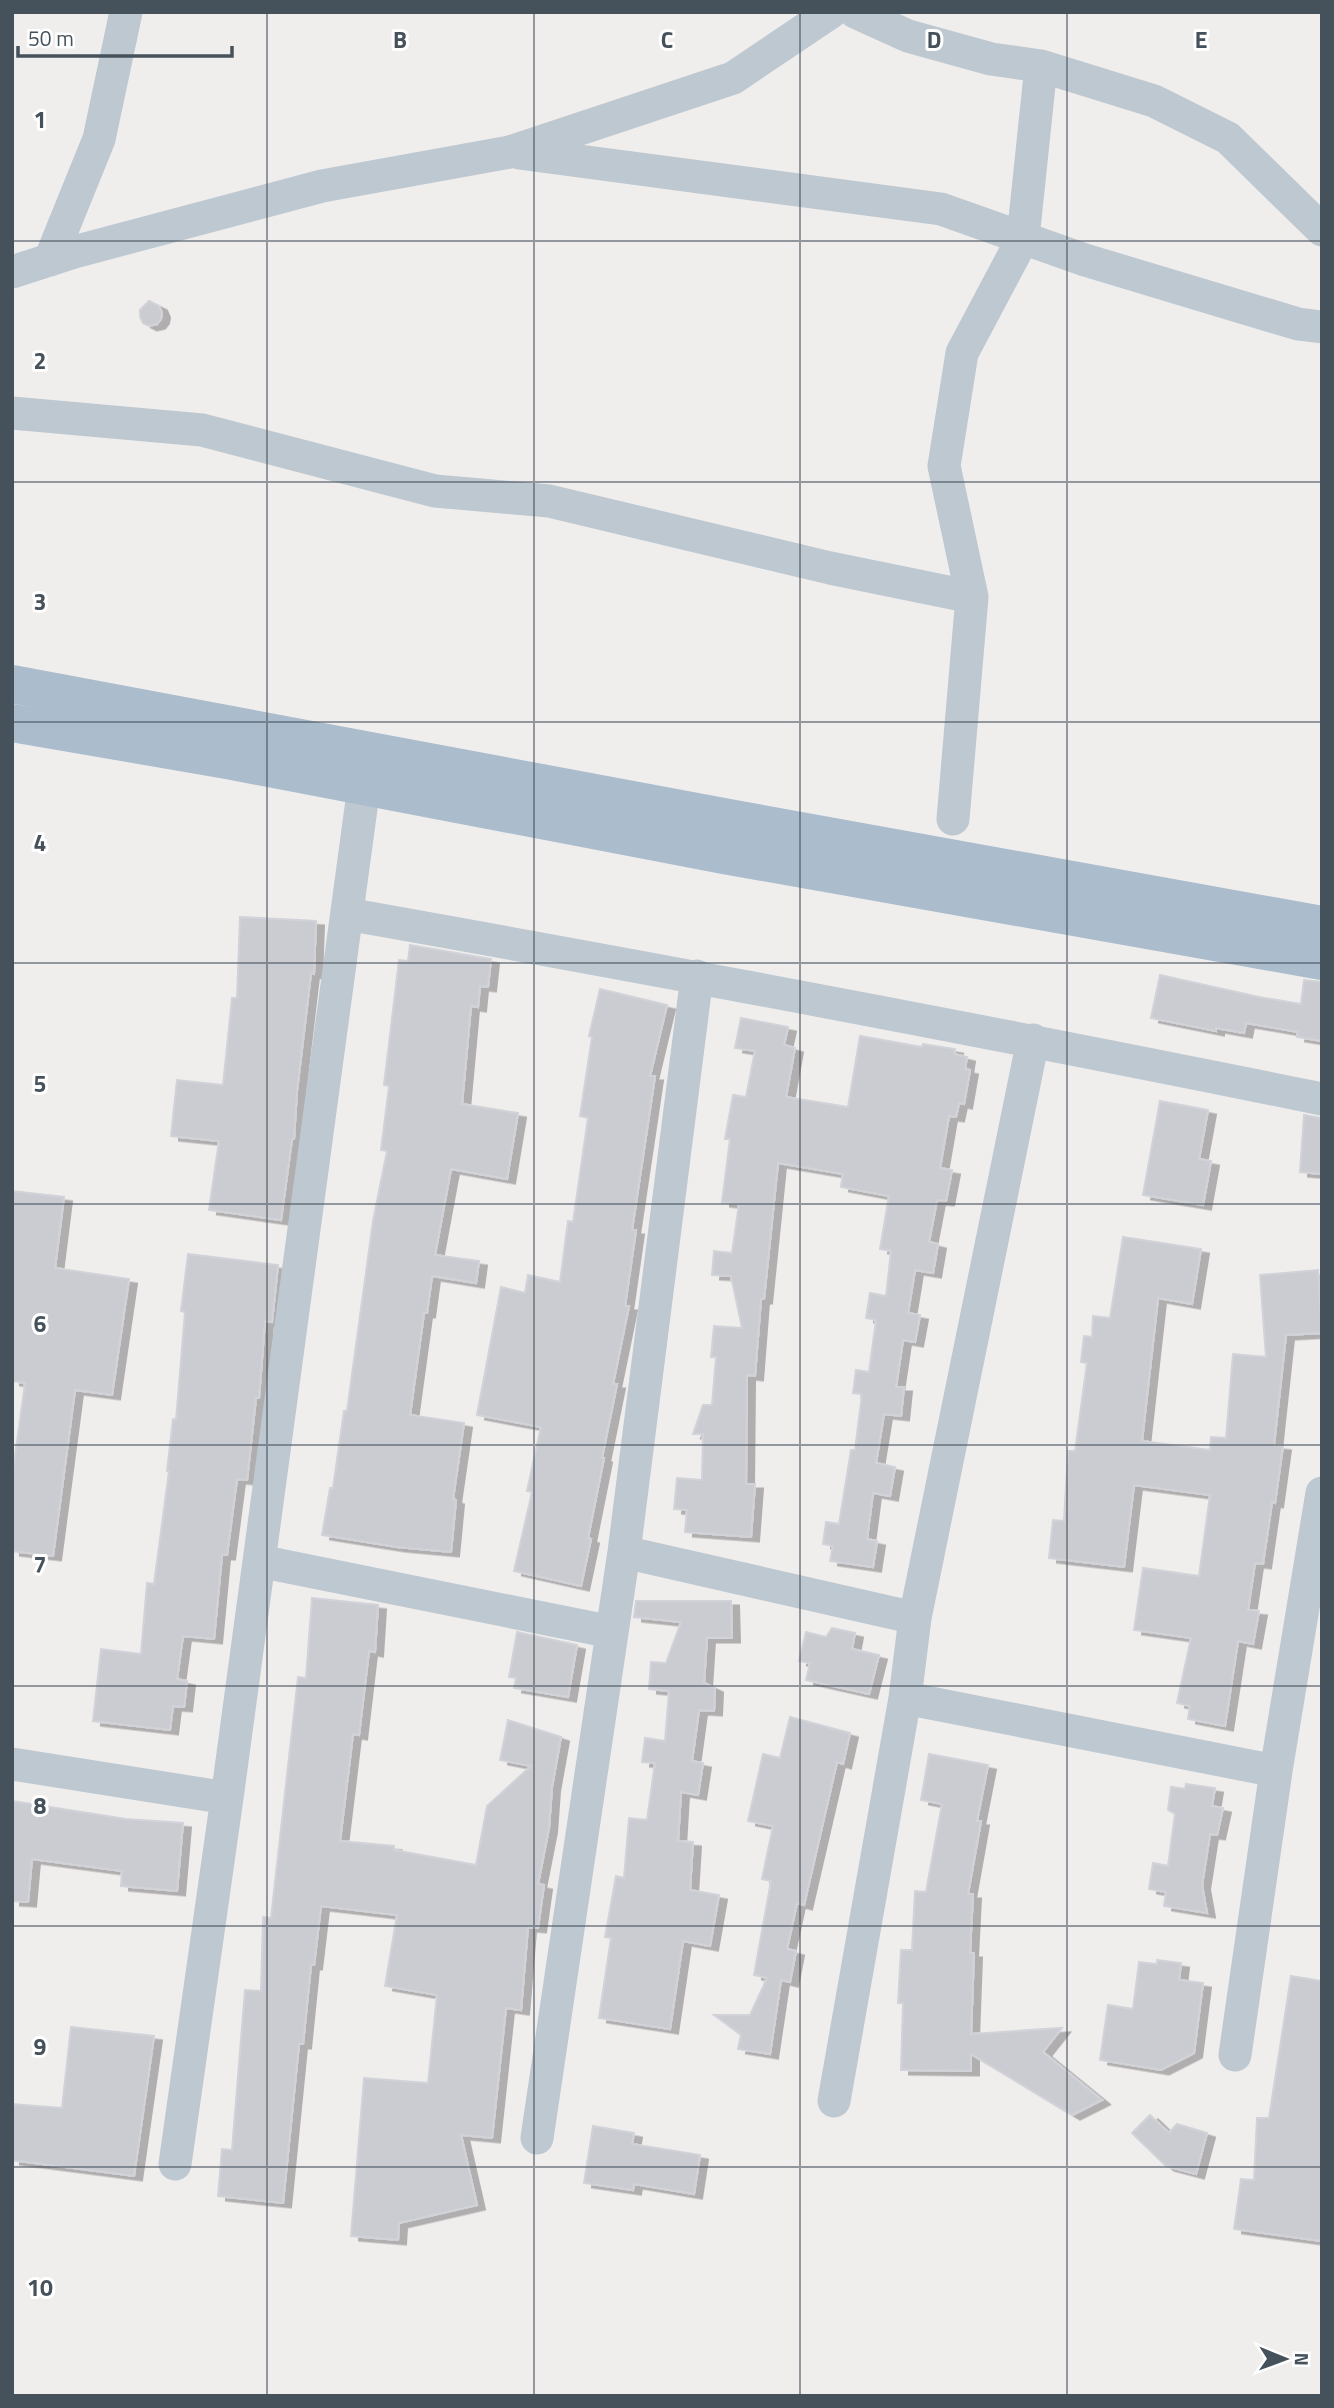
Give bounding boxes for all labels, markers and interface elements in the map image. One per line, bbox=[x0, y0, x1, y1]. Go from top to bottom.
scale bar bbox=[18, 14, 231, 58]
text: 50 m bbox=[28, 22, 74, 54]
text: B bbox=[393, 22, 407, 57]
text: C bbox=[661, 22, 673, 57]
text: D bbox=[927, 22, 941, 57]
text: E bbox=[1195, 22, 1207, 57]
text: 1 bbox=[34, 102, 46, 137]
text: 2 bbox=[34, 343, 46, 378]
text: 3 bbox=[34, 584, 46, 619]
text: 4 bbox=[34, 825, 46, 860]
text: 5 bbox=[34, 1066, 46, 1101]
text: 6 bbox=[34, 1306, 47, 1341]
text: 7 bbox=[34, 1547, 46, 1582]
text: 8 bbox=[34, 1788, 47, 1823]
text: 9 bbox=[34, 2029, 47, 2064]
text: 10 bbox=[27, 2270, 53, 2305]
north arrow bbox=[1250, 2324, 1320, 2394]
text: N bbox=[1288, 2352, 1317, 2366]

